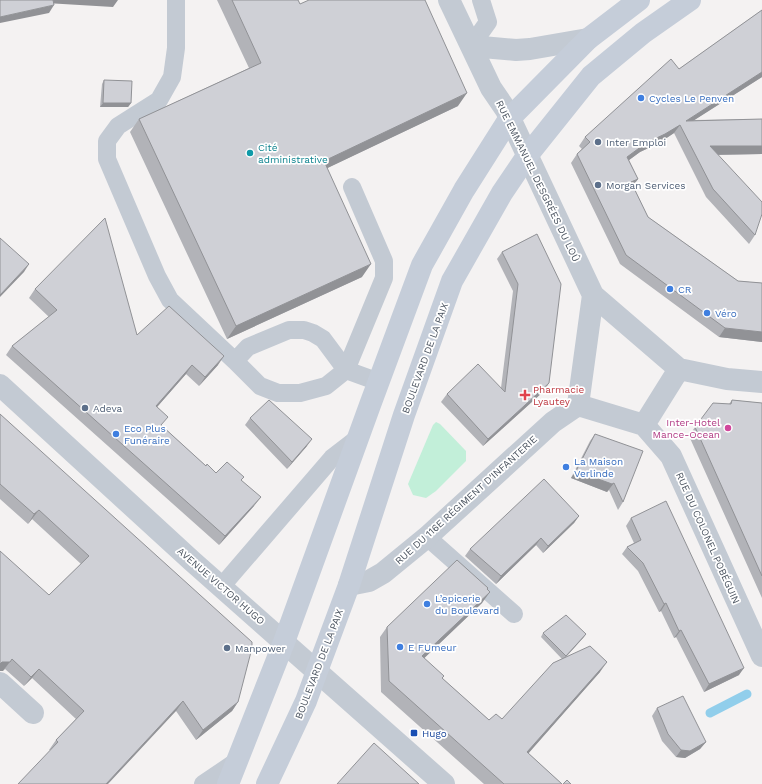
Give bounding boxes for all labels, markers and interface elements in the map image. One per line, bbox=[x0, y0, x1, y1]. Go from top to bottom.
marker: Cycles Le Penven bbox=[636, 93, 646, 103]
place label: Cycles Le Penven bbox=[649, 93, 734, 104]
street label: RUE EMMANUEL DESGRÉES DU LOÛ bbox=[494, 99, 582, 263]
marker: Inter Emploi bbox=[593, 137, 603, 147]
place label: Inter Emploi bbox=[606, 137, 666, 148]
place label: Cité administrative bbox=[258, 142, 328, 165]
marker: Cité administrative bbox=[245, 148, 255, 158]
marker: Morgan Services bbox=[593, 180, 603, 190]
place label: Morgan Services bbox=[606, 180, 686, 191]
marker: CR bbox=[665, 284, 675, 294]
place label: CR bbox=[678, 284, 692, 295]
street label: BOULEVARD DE LA PAIX bbox=[400, 301, 450, 415]
marker: Véro bbox=[702, 308, 712, 318]
place label: Véro bbox=[715, 308, 737, 319]
place label: Pharmacie Lyautey bbox=[533, 384, 584, 407]
marker: Pharmacie Lyautey bbox=[520, 390, 530, 400]
marker: Adeva bbox=[80, 403, 90, 413]
place label: Adeva bbox=[93, 403, 122, 414]
place label: Inter-Hotel Mance-Ocean bbox=[653, 417, 720, 440]
place label: Eco Plus Funéraire bbox=[124, 423, 170, 446]
marker: Inter-Hotel Mance-Ocean bbox=[723, 423, 733, 433]
marker: Eco Plus Funéraire bbox=[111, 429, 121, 439]
street label: RUE DU 116E RÉGIMENT D'INFANTERIE bbox=[393, 433, 539, 567]
place label: La Maison Verlinde bbox=[574, 456, 623, 479]
marker: La Maison Verlinde bbox=[561, 462, 571, 472]
street label: RUE DU COLONEL POBÉGUIN bbox=[674, 471, 742, 605]
street label: AVENUE VICTOR HUGO bbox=[175, 545, 267, 627]
place label: L’epicerie du Boulevard bbox=[435, 593, 499, 616]
marker: L’epicerie du Boulevard bbox=[422, 599, 432, 609]
street label: BOULEVARD DE LA PAIX bbox=[293, 607, 345, 721]
marker: E FUmeur bbox=[395, 642, 405, 652]
place label: E FUmeur bbox=[408, 642, 456, 653]
marker: Manpower bbox=[222, 643, 232, 653]
place label: Manpower bbox=[235, 643, 286, 654]
marker: Hugo bbox=[409, 728, 419, 738]
place label: Hugo bbox=[422, 728, 447, 739]

